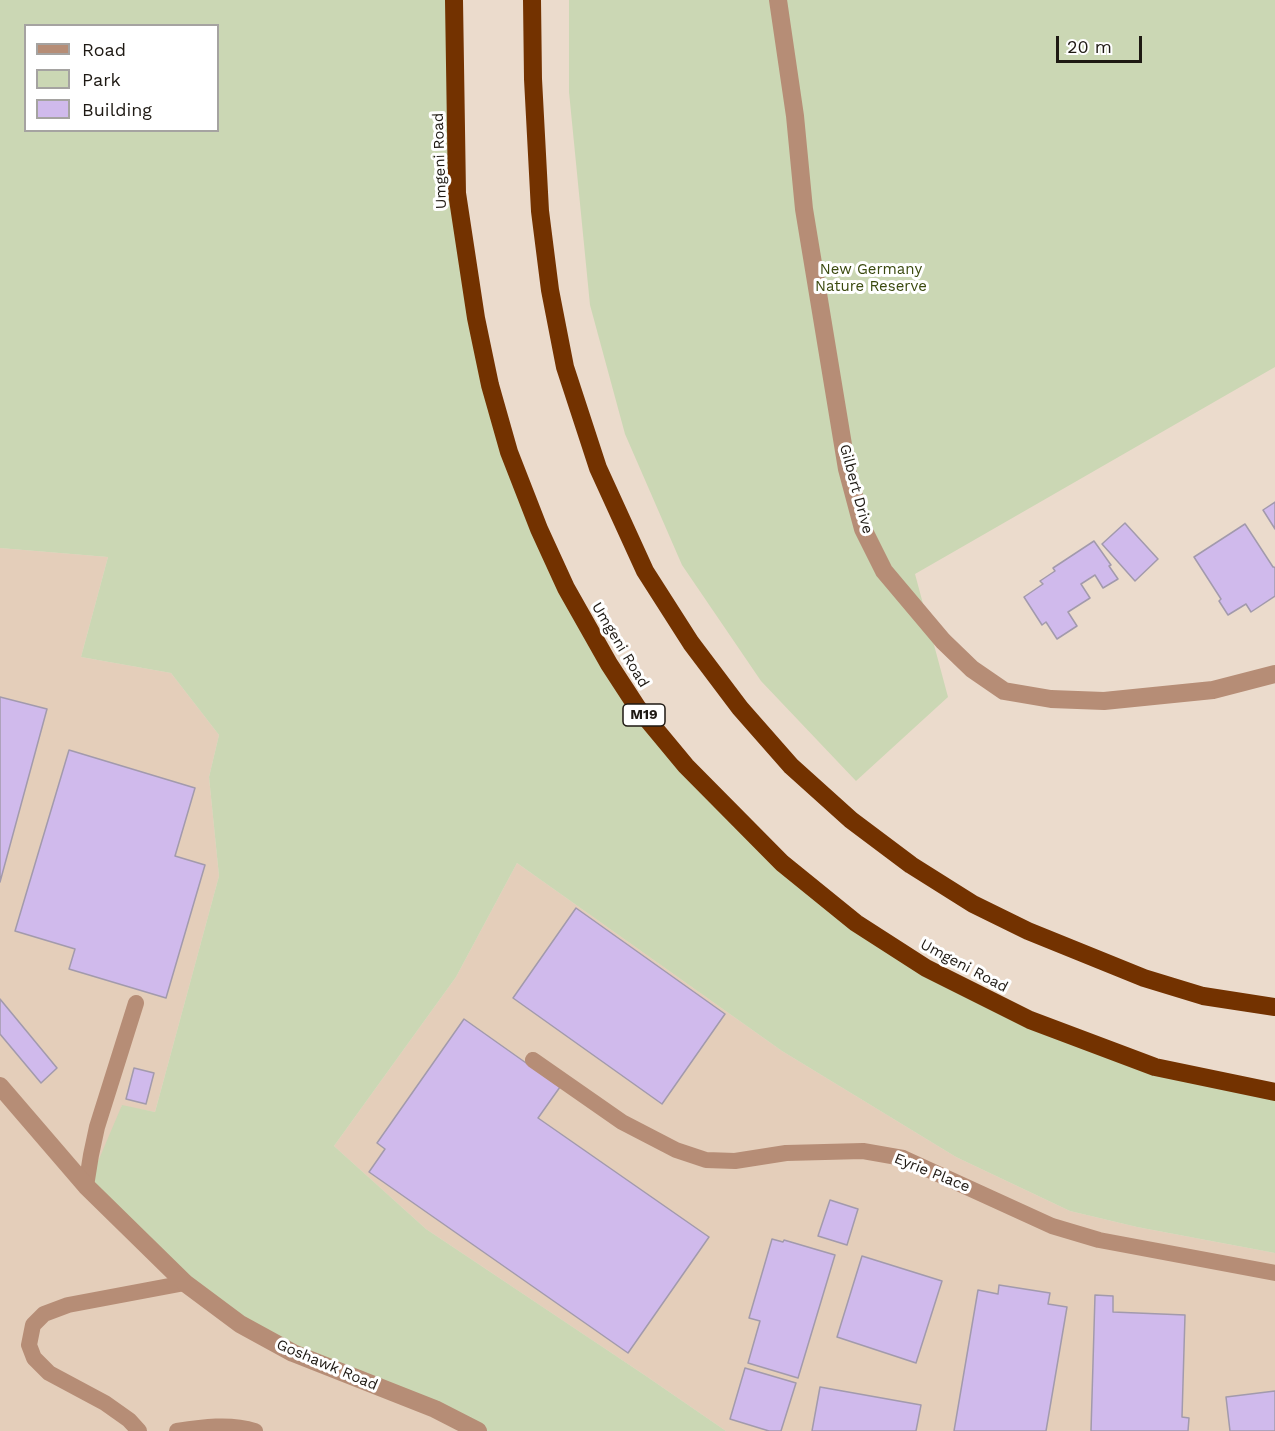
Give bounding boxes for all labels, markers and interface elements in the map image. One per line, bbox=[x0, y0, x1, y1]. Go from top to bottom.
legend bbox=[24, 24, 219, 132]
scale bar bbox=[1059, 24, 1144, 62]
text: 20 m bbox=[1067, 36, 1112, 57]
text: Road bbox=[82, 39, 126, 60]
text: Park bbox=[82, 69, 121, 90]
text: Building bbox=[82, 99, 152, 120]
street label: Umgeni Road bbox=[429, 112, 451, 210]
park label: New Germany Nature Reserve bbox=[815, 261, 927, 296]
street label: Gilbert Drive bbox=[835, 442, 877, 536]
street label: Umgeni Road bbox=[587, 599, 653, 691]
road number: M19 bbox=[623, 704, 665, 726]
street label: Umgeni Road bbox=[917, 935, 1011, 997]
street label: Eyrie Place bbox=[892, 1150, 972, 1196]
street label: Goshawk Road bbox=[274, 1336, 380, 1394]

